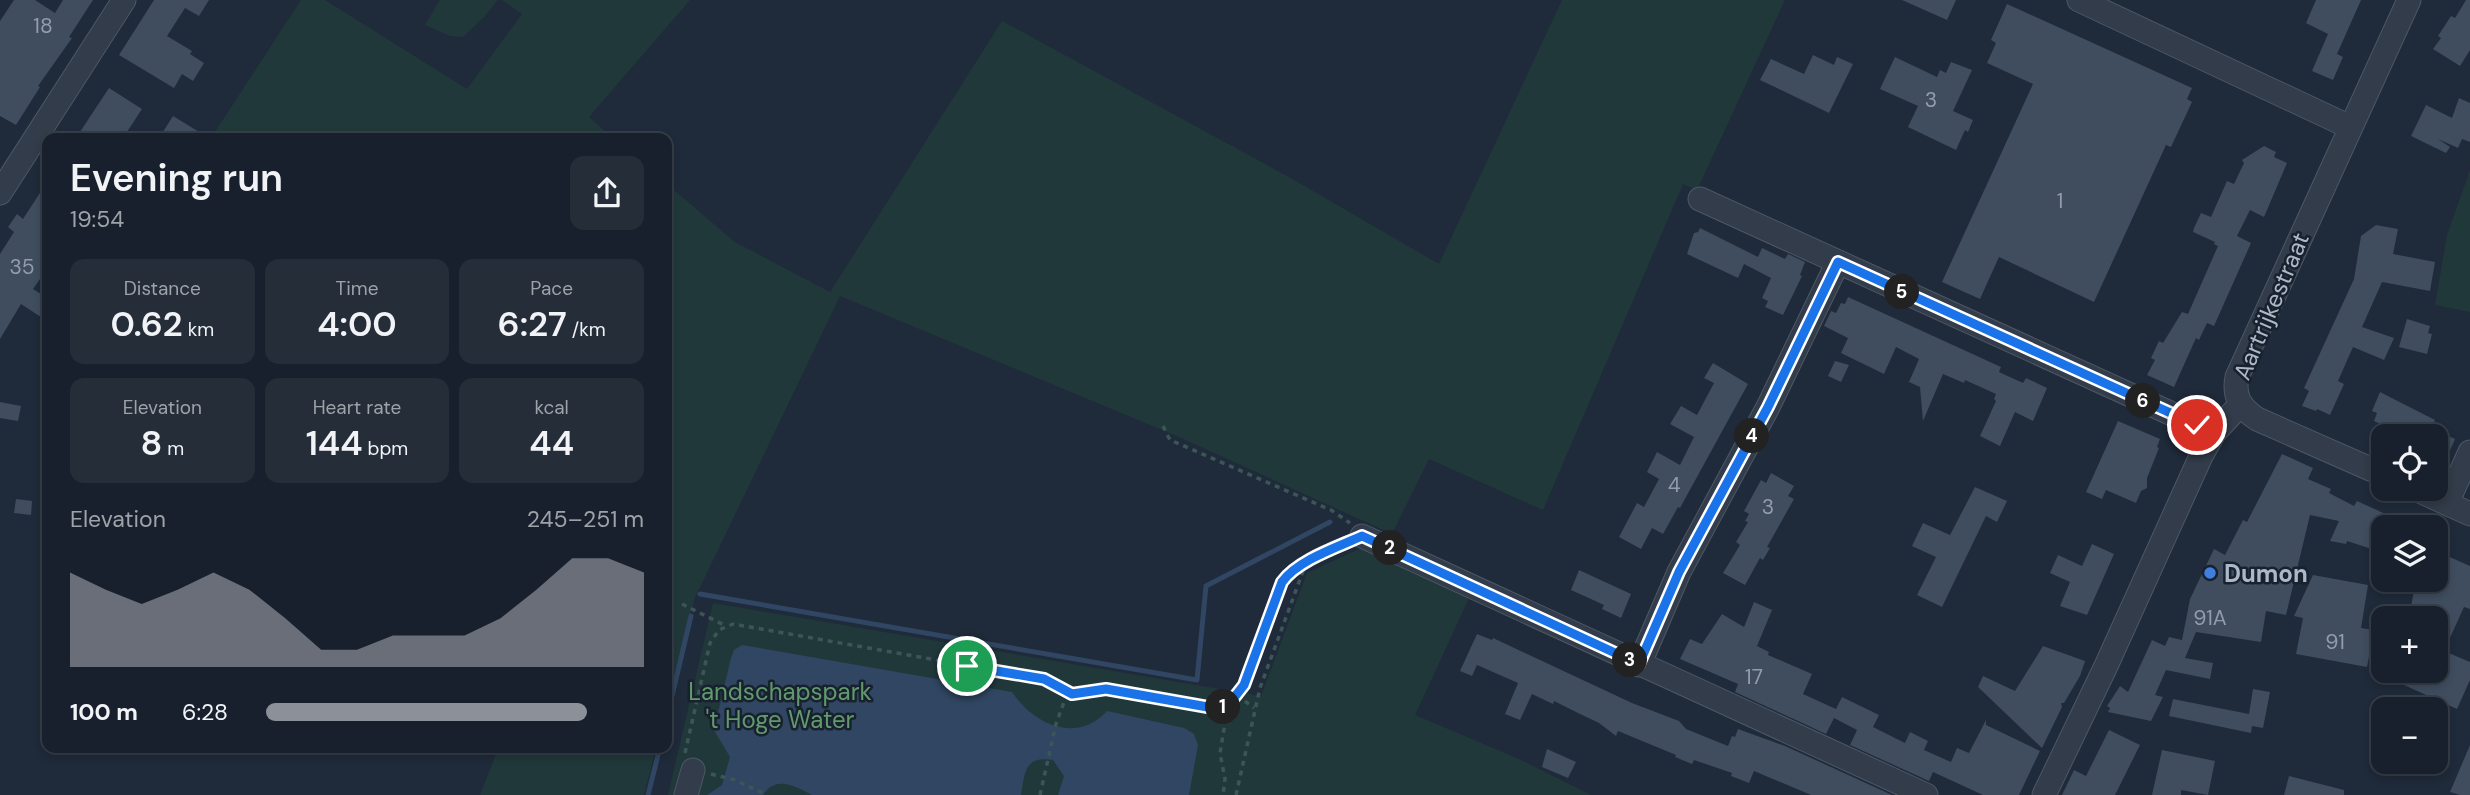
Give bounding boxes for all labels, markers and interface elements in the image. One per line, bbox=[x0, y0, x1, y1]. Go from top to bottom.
house number: 18 bbox=[33, 12, 53, 40]
house number: 3 bbox=[1925, 86, 1937, 114]
text: Evening run bbox=[70, 153, 283, 203]
button: share bbox=[570, 156, 644, 230]
house number: 1 bbox=[2057, 187, 2063, 215]
text: 19:54 bbox=[70, 204, 124, 234]
street label: Aartrijkestraat bbox=[2226, 228, 2316, 384]
house number: 35 bbox=[9, 253, 35, 281]
pin: 5 bbox=[1884, 274, 1920, 310]
text: Distance bbox=[124, 276, 201, 301]
text: Time bbox=[336, 276, 378, 301]
text: Pace bbox=[530, 276, 573, 301]
text: 5 bbox=[1896, 279, 1907, 304]
text: 0.62 bbox=[111, 301, 183, 347]
text: 4:00 bbox=[317, 301, 397, 347]
text: 6:27 bbox=[498, 301, 567, 347]
text: km bbox=[183, 317, 214, 342]
text: /km bbox=[567, 317, 606, 342]
pin: 6 bbox=[2126, 384, 2160, 418]
text: 6 bbox=[2136, 388, 2149, 413]
text: Elevation bbox=[123, 395, 202, 420]
text: Heart rate bbox=[313, 395, 401, 420]
text: kcal bbox=[534, 395, 569, 420]
pin bbox=[2167, 395, 2227, 455]
icon: check bbox=[2178, 406, 2216, 444]
pin: 4 bbox=[1734, 418, 1770, 453]
text: 8 bbox=[140, 420, 162, 466]
text: 144 bbox=[306, 420, 363, 466]
text: 44 bbox=[529, 420, 574, 466]
text: 4 bbox=[1745, 423, 1758, 448]
map controls bbox=[2371, 424, 2448, 774]
button: locate bbox=[2371, 424, 2448, 501]
text: m bbox=[162, 436, 184, 461]
text: bpm bbox=[363, 436, 408, 461]
house number: 4 bbox=[1668, 471, 1681, 499]
house number: 3 bbox=[1762, 493, 1774, 521]
text: Elevation bbox=[70, 504, 166, 534]
text: 245–251 m bbox=[527, 504, 644, 534]
button: layers bbox=[2371, 515, 2448, 592]
pin: 2 bbox=[1372, 530, 1408, 566]
text: 2 bbox=[1384, 535, 1395, 560]
place label: Dumon bbox=[2224, 558, 2308, 589]
marker: Dumon bbox=[2202, 565, 2218, 581]
house number: 91A bbox=[2193, 604, 2227, 632]
button: + bbox=[2371, 606, 2448, 683]
house number: 91 bbox=[2325, 628, 2345, 656]
pin bbox=[937, 636, 997, 696]
pin: 3 bbox=[1612, 642, 1648, 678]
icon: arrive bbox=[948, 647, 986, 685]
text: 3 bbox=[1624, 647, 1635, 672]
house number: 17 bbox=[1745, 663, 1763, 691]
park label: Landschapspark 't Hoge Water bbox=[688, 676, 872, 735]
pin: 1 bbox=[1206, 690, 1240, 724]
text: 1 bbox=[1219, 694, 1226, 719]
text: 100 m bbox=[70, 697, 138, 727]
text: 6:28 bbox=[182, 697, 228, 727]
button: − bbox=[2371, 697, 2448, 774]

